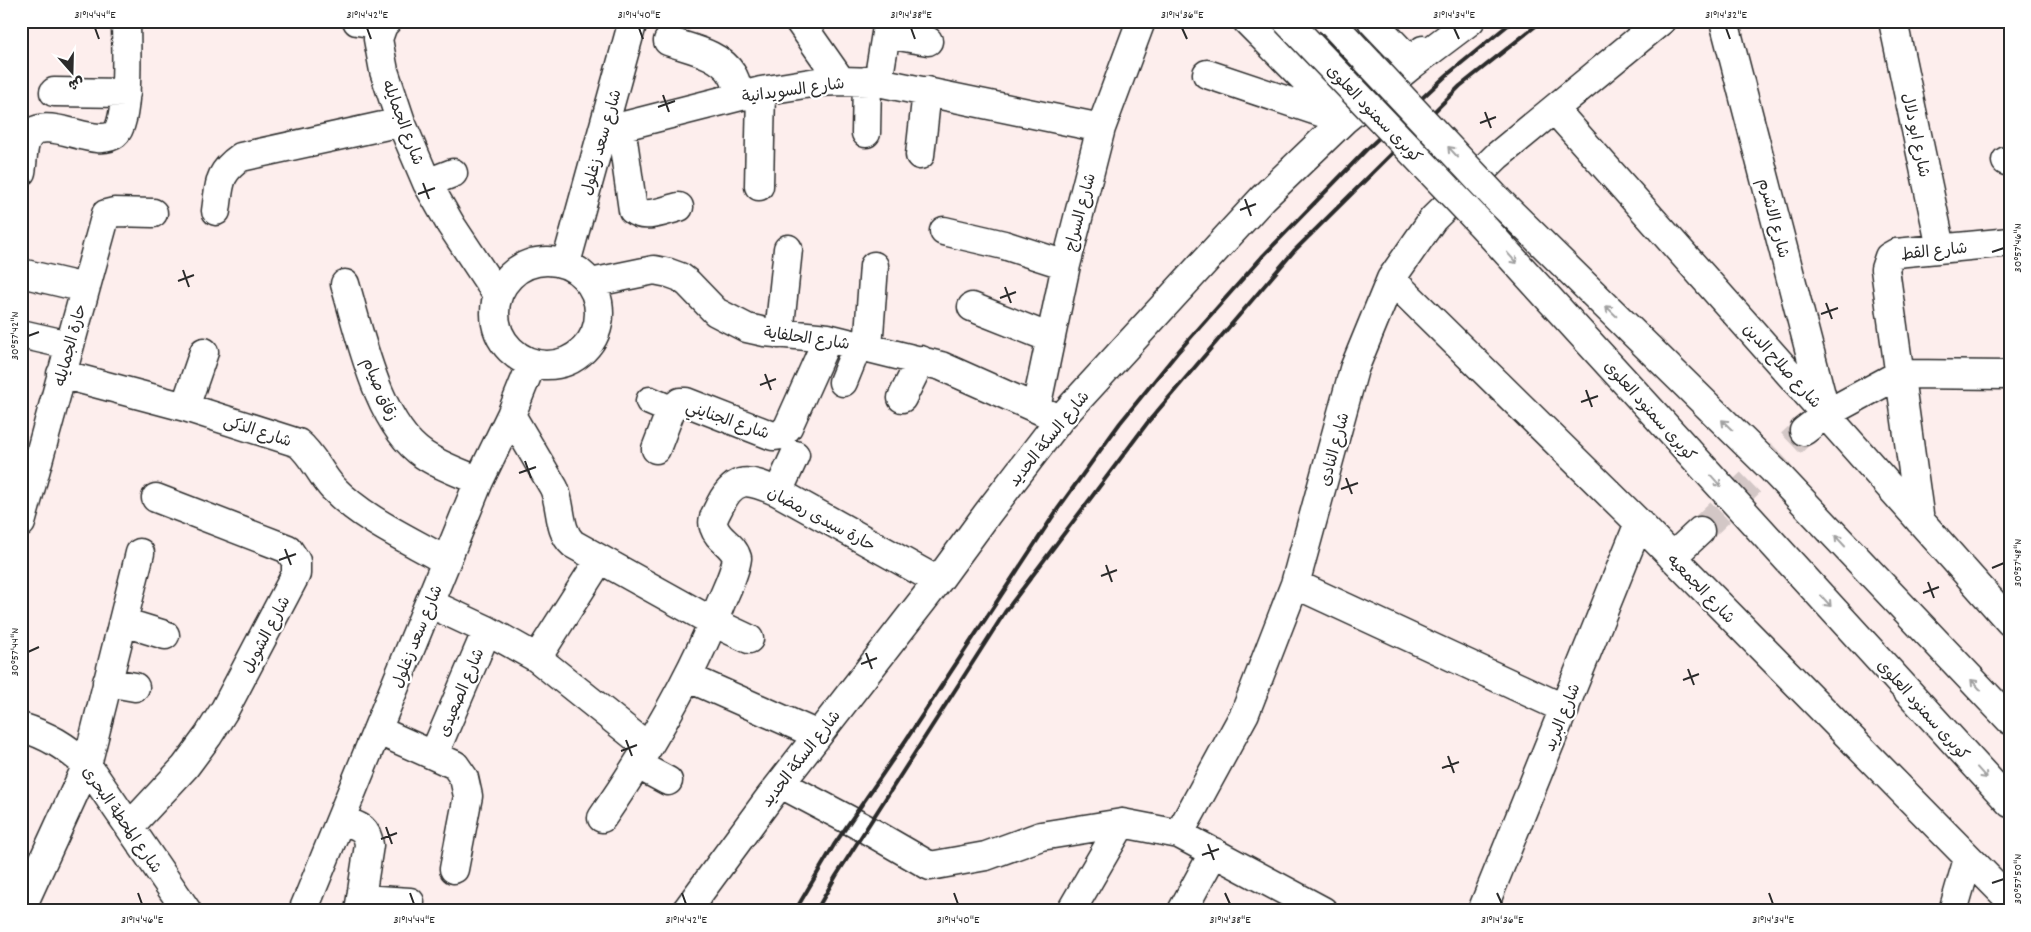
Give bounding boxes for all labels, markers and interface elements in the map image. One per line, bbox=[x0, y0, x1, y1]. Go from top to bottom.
text: 31°14'44"E bbox=[74, 7, 116, 24]
text: 31°14'42"E bbox=[346, 7, 388, 24]
text: 31°14'40"E bbox=[617, 7, 661, 24]
text: 31°14'38"E bbox=[890, 7, 932, 24]
text: 31°14'36"E bbox=[1161, 7, 1204, 24]
text: 31°14'34"E bbox=[1433, 7, 1475, 24]
text: 31°14'32"E bbox=[1705, 7, 1748, 24]
north arrow bbox=[48, 48, 98, 98]
street label: كوبرى سمنود العلوى bbox=[1320, 60, 1426, 169]
text: ش bbox=[65, 70, 86, 94]
street label: شارع السويدانية bbox=[741, 73, 846, 110]
street label: شارع الجمايله bbox=[375, 77, 429, 169]
street label: شارع سعد زغلول bbox=[576, 87, 629, 198]
street label: شارع ابو دلال bbox=[1894, 91, 1935, 180]
one-way arrow bbox=[1447, 146, 1459, 158]
street label: شارع السراج bbox=[1060, 171, 1103, 254]
street label: شارع الاشرم bbox=[1751, 176, 1794, 261]
text: 30°57'46"N bbox=[2010, 223, 2027, 273]
street label: شارع القط bbox=[1900, 238, 1969, 267]
one-way arrow bbox=[1506, 252, 1518, 264]
street label: حارة الجمايله bbox=[49, 302, 94, 390]
one-way arrow bbox=[1605, 305, 1617, 317]
text: 30°57'42"N bbox=[7, 312, 24, 360]
street label: شارع صلاح الدين bbox=[1737, 319, 1826, 414]
street label: شارع الحلفاية bbox=[762, 322, 851, 357]
street label: زقاق صيام bbox=[355, 355, 402, 425]
street label: كوبرى سمنود العلوى bbox=[1597, 356, 1701, 467]
street label: شارع السكة الحديد bbox=[1004, 387, 1096, 493]
street label: شارع الجنايني bbox=[682, 396, 772, 447]
street label: شارع النادى bbox=[1315, 410, 1356, 489]
street label: شارع الذكى bbox=[220, 411, 294, 454]
one-way arrow bbox=[1721, 419, 1733, 431]
one-way arrow bbox=[1710, 475, 1722, 488]
street label: حارة سيدى رمضان bbox=[763, 482, 879, 558]
one-way arrow bbox=[1835, 536, 1847, 548]
text: 30°57'48"N bbox=[2010, 539, 2027, 587]
street label: شارع الجمعيه bbox=[1661, 550, 1739, 630]
street label: شارع سعد زغلول bbox=[387, 582, 449, 692]
street label: شارع الشويل bbox=[237, 593, 297, 678]
one-way arrow bbox=[1820, 595, 1831, 608]
text: 30°57'44"N bbox=[7, 628, 24, 676]
street label: شارع الصعيدى bbox=[433, 645, 491, 741]
street label: كوبرى سمنود العلوى bbox=[1870, 655, 1974, 766]
one-way arrow bbox=[1970, 678, 1982, 691]
street label: شارع البريد bbox=[1539, 680, 1587, 756]
street label: شارع السكة الحديد bbox=[757, 706, 847, 813]
street label: شارع المحطة البحرى bbox=[75, 762, 166, 879]
one-way arrow bbox=[1976, 767, 1988, 779]
text: 30°57'50"N bbox=[2010, 854, 2027, 904]
text: 31°14'46"E bbox=[121, 912, 164, 929]
text: 31°14'44"E bbox=[393, 912, 435, 929]
text: 31°14'42"E bbox=[665, 912, 707, 929]
text: 31°14'40"E bbox=[936, 912, 980, 929]
text: 31°14'38"E bbox=[1209, 912, 1251, 929]
text: 31°14'36"E bbox=[1481, 912, 1524, 929]
text: 31°14'34"E bbox=[1752, 912, 1794, 929]

